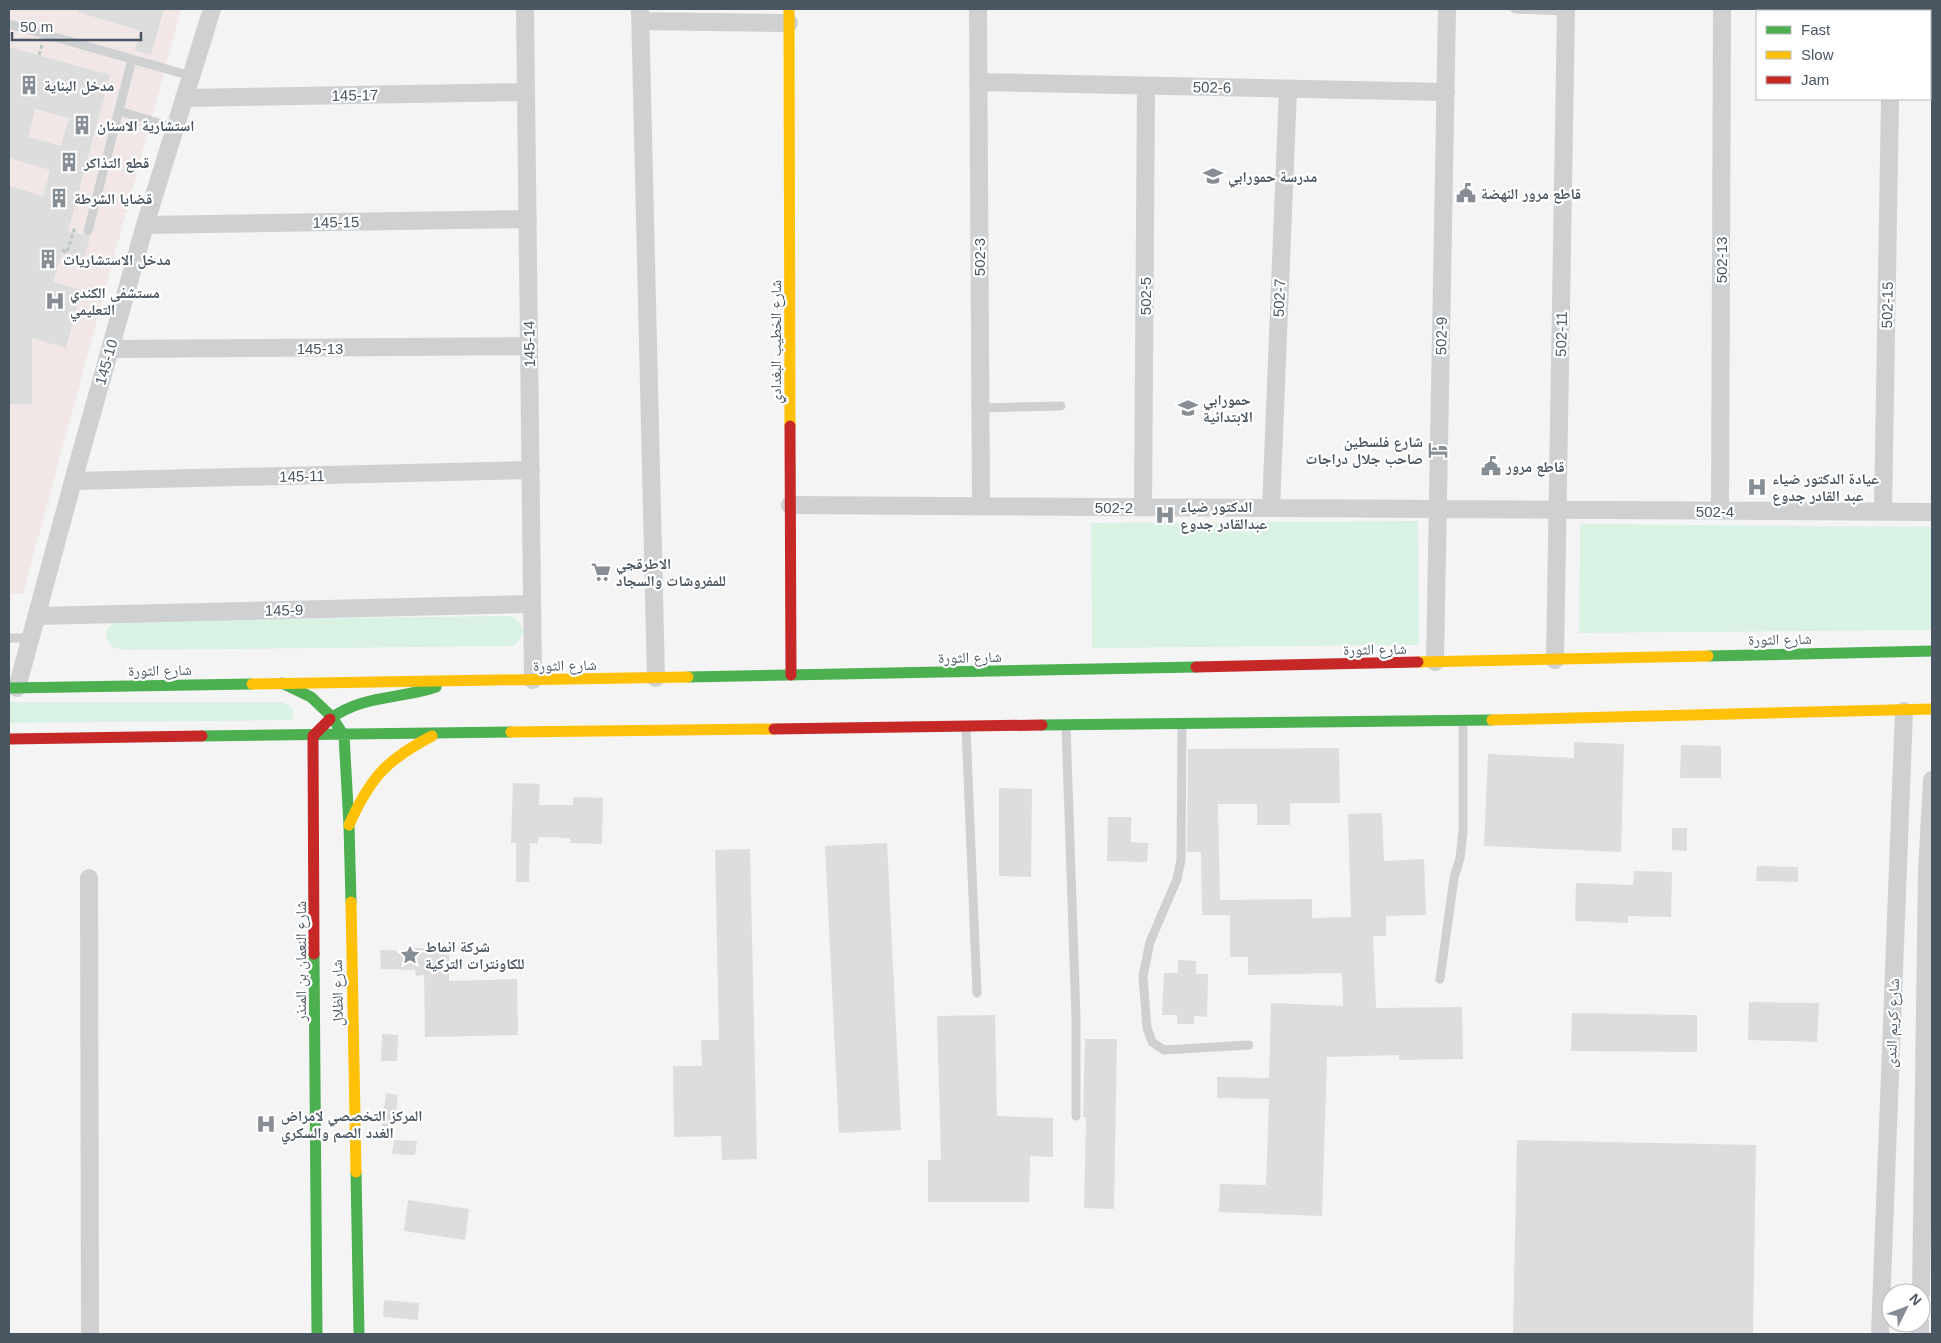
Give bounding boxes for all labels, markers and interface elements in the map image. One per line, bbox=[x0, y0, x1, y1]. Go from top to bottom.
scale bar bbox=[12, 10, 141, 42]
legend bbox=[1756, 10, 1931, 100]
text: 50 m bbox=[20, 18, 53, 35]
text: Fast bbox=[1801, 21, 1831, 38]
text: Slow bbox=[1801, 46, 1834, 63]
text: Jam bbox=[1801, 71, 1829, 88]
building icon: مدخل البناية bbox=[18, 74, 40, 96]
place label: مدخل البناية bbox=[44, 77, 114, 95]
street label: 502-6 bbox=[1193, 78, 1231, 96]
street label: 145-17 bbox=[331, 86, 379, 104]
building icon: استشارية الاسنان bbox=[71, 114, 93, 136]
place label: استشارية الاسنان bbox=[97, 117, 195, 135]
building icon: قطع التذاكر bbox=[58, 151, 80, 173]
place label: قطع التذاكر bbox=[83, 154, 149, 173]
school or university icon: مدرسة حمورابي bbox=[1202, 165, 1224, 187]
place label: مدرسة حمورابي bbox=[1228, 168, 1317, 188]
public building icon: قاطع مرور النهضة bbox=[1455, 182, 1477, 204]
place label: قاطع مرور النهضة bbox=[1481, 185, 1581, 204]
building icon: قضايا الشرطة bbox=[48, 187, 70, 209]
place label: قضايا الشرطة bbox=[74, 190, 152, 207]
street label: 145-15 bbox=[312, 213, 360, 231]
street label: 502-13 bbox=[1713, 237, 1730, 283]
street label: 502-3 bbox=[971, 238, 988, 276]
building icon: مدخل الاستشاريات bbox=[37, 248, 59, 270]
place label: مدخل الاستشاريات bbox=[63, 251, 171, 269]
street label: 502-5 bbox=[1137, 277, 1154, 315]
street label: 502-7 bbox=[1270, 279, 1288, 317]
street label: شارع الخطيب البغدادي bbox=[767, 280, 787, 404]
street label: 502-15 bbox=[1878, 281, 1896, 329]
place label: مستشفى الكندي التعليمي bbox=[70, 284, 160, 321]
hospital icon: مستشفى الكندي التعليمي bbox=[44, 290, 66, 312]
street label: 502-11 bbox=[1552, 311, 1570, 357]
street label: 502-9 bbox=[1432, 317, 1450, 355]
street label: 145-14 bbox=[520, 320, 538, 368]
street label: 145-10 bbox=[91, 337, 121, 387]
street label: 145-13 bbox=[297, 340, 343, 357]
place label: حمورابي الابتدائية bbox=[1203, 391, 1253, 425]
school or university icon: حمورابي الابتدائية bbox=[1177, 397, 1199, 419]
place label: شارع فلسطين صاحب جلال دراجات bbox=[1305, 433, 1423, 468]
hotel icon: شارع فلسطين صاحب جلال دراجات bbox=[1427, 439, 1449, 461]
public building icon: قاطع مرور bbox=[1480, 455, 1502, 477]
place label: قاطع مرور bbox=[1505, 458, 1565, 477]
street label: 145-11 bbox=[279, 467, 325, 485]
place label: عيادة الدكتور ضياء عبد القادر جدوع bbox=[1772, 470, 1879, 506]
hospital icon: عيادة الدكتور ضياء عبد القادر جدوع bbox=[1746, 476, 1768, 498]
place label: الدكتور ضياء عبدالقادر جدوع bbox=[1180, 498, 1268, 534]
street label: 502-2 bbox=[1095, 499, 1133, 516]
street label: 502-4 bbox=[1696, 503, 1734, 520]
hospital icon: الدكتور ضياء عبدالقادر جدوع bbox=[1154, 504, 1176, 526]
place label: الاطرقجي للمفروشات والسجاد bbox=[616, 555, 726, 589]
supermarket icon: الاطرقجي للمفروشات والسجاد bbox=[590, 561, 612, 583]
street label: 145-9 bbox=[265, 601, 303, 619]
street label: شارع الثورة bbox=[1748, 630, 1812, 650]
street label: شارع الثورة bbox=[1343, 640, 1407, 660]
street label: شارع الثورة bbox=[938, 648, 1002, 668]
street label: شارع الثورة bbox=[533, 656, 597, 676]
street label: شارع الثورة bbox=[128, 661, 192, 681]
street label: شارع النعمان بن المنذر bbox=[292, 901, 311, 1022]
place label: شركة انماط للكاونترات التركية bbox=[425, 938, 525, 972]
place icon: شركة انماط للكاونترات التركية bbox=[399, 944, 421, 966]
street label: شارع الظلال bbox=[328, 959, 348, 1027]
street label: شارع كريم الندى bbox=[1882, 978, 1904, 1068]
place label: المركز التخصصي لامراض الغدد الصم والسكري bbox=[281, 1107, 422, 1144]
hospital icon: المركز التخصصي لامراض الغدد الصم والسكري bbox=[255, 1113, 277, 1135]
north arrow bbox=[1881, 1283, 1931, 1333]
text: N bbox=[1906, 1290, 1925, 1308]

